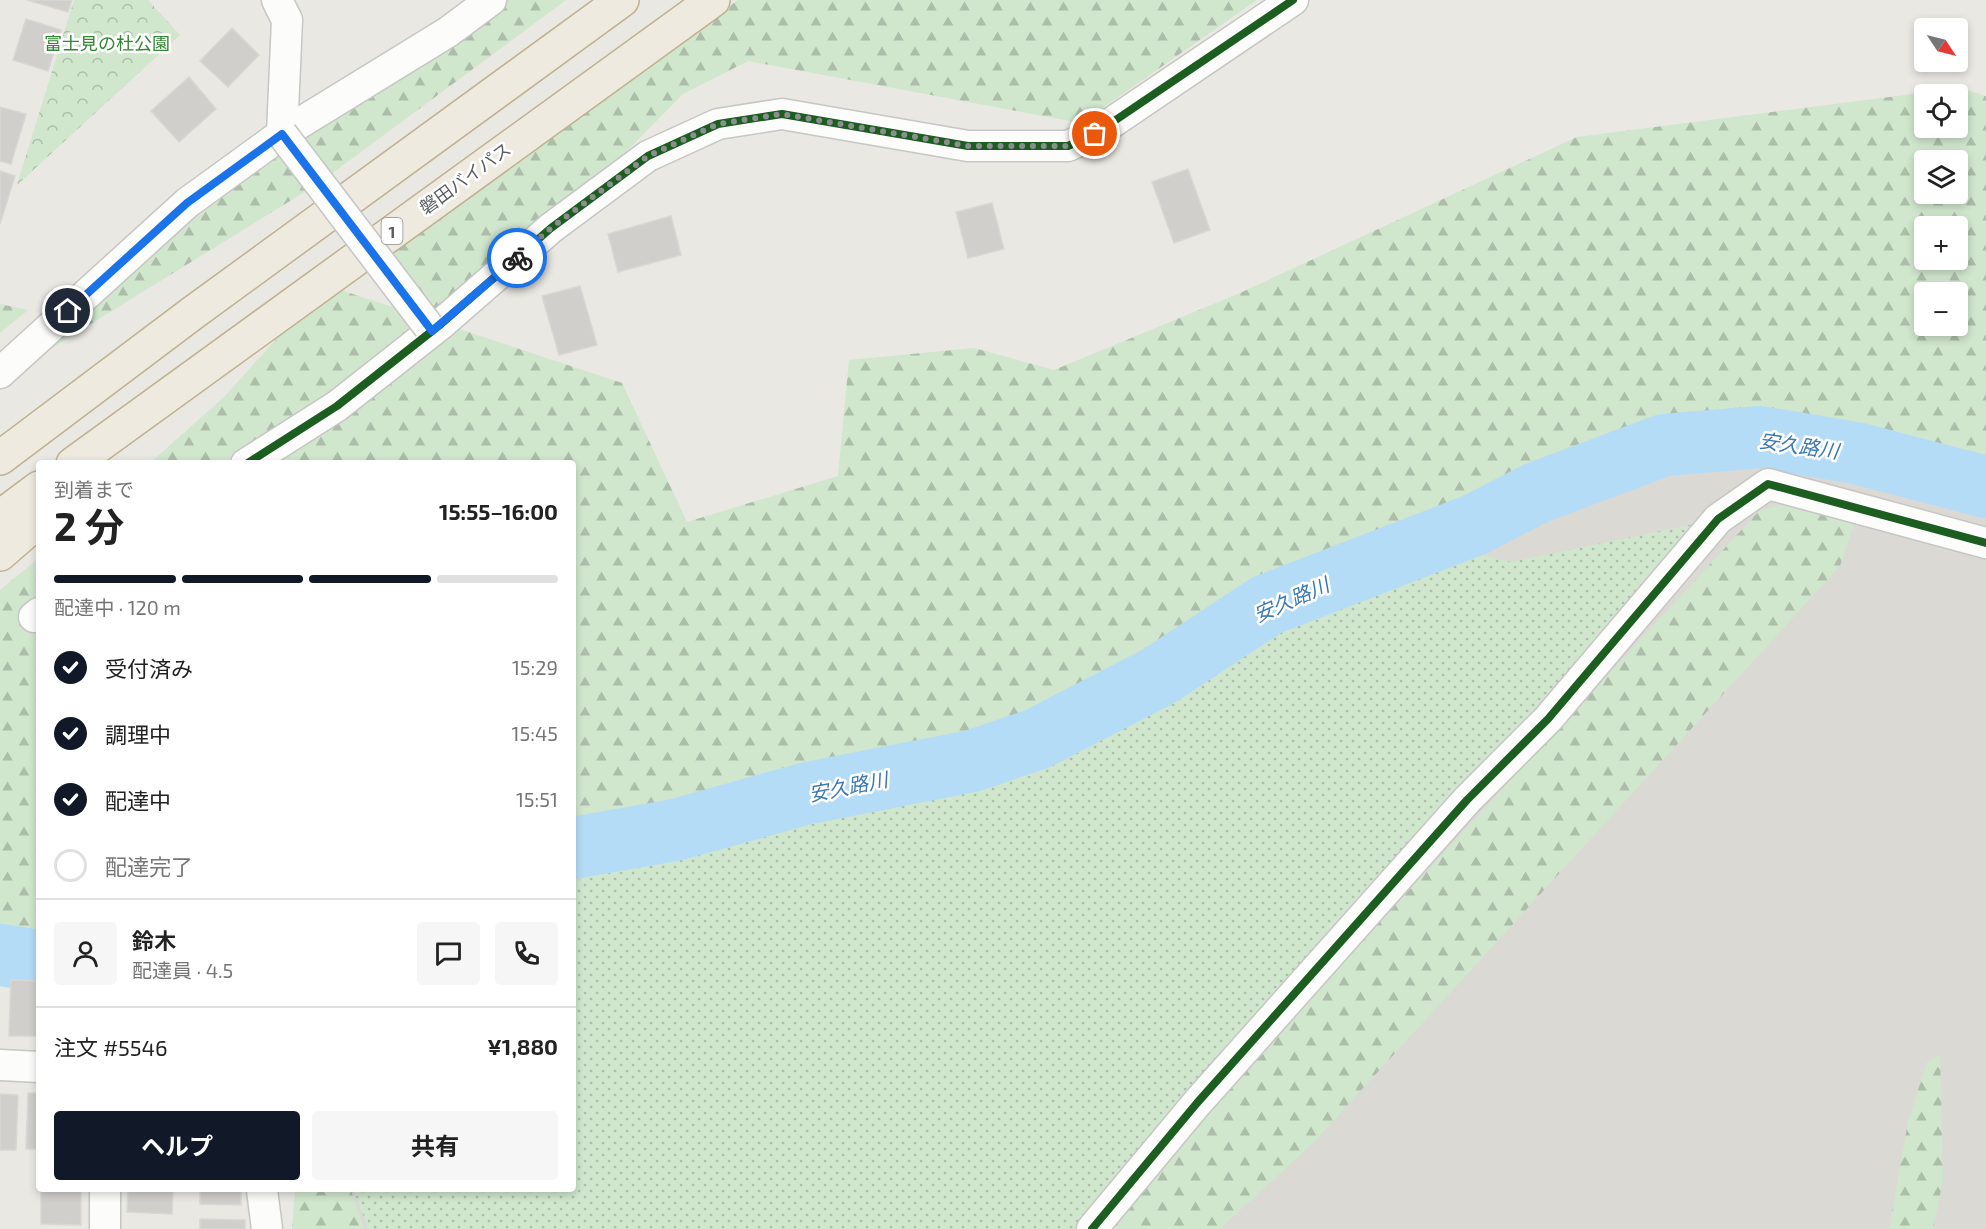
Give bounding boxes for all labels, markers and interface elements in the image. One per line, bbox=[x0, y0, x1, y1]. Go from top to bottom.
north arrow bbox=[1914, 18, 1968, 72]
map controls bbox=[1914, 18, 1968, 336]
park label: 富士見の杜公園 bbox=[44, 32, 170, 54]
button: locate bbox=[1914, 84, 1968, 138]
pin bbox=[1069, 108, 1120, 159]
icon: bag bbox=[1078, 117, 1111, 150]
street label: 磐田バイパス bbox=[415, 137, 515, 219]
button: layers bbox=[1914, 150, 1968, 204]
button: + bbox=[1914, 216, 1968, 270]
road number: 1 bbox=[382, 218, 402, 244]
courier bbox=[487, 228, 547, 288]
icon: bike bbox=[501, 242, 534, 275]
button: − bbox=[1914, 282, 1968, 336]
pin bbox=[42, 285, 93, 336]
icon: home bbox=[51, 294, 84, 327]
water label: 安久路川 bbox=[1758, 428, 1842, 463]
text: 到着まで bbox=[54, 477, 134, 501]
text: 15:55–16:00 bbox=[439, 498, 558, 524]
text: 2 分 bbox=[54, 502, 124, 549]
water label: 安久路川 bbox=[1250, 571, 1334, 626]
text: 配達中 · 120 m bbox=[54, 595, 181, 619]
icon: check bbox=[54, 651, 87, 684]
text: 受付済み bbox=[105, 655, 193, 681]
text: 15:29 bbox=[512, 655, 558, 679]
icon: check bbox=[54, 717, 87, 750]
text: 調理中 bbox=[105, 721, 171, 747]
text: 15:45 bbox=[512, 721, 558, 745]
water label: 安久路川 bbox=[806, 766, 892, 805]
icon: check bbox=[54, 783, 87, 816]
text: 配達中 bbox=[105, 787, 171, 813]
text: 15:51 bbox=[516, 787, 558, 811]
text: 配達完了 bbox=[105, 853, 193, 879]
button: person bbox=[54, 922, 117, 985]
button: chat bbox=[417, 922, 480, 985]
button: phone bbox=[495, 922, 558, 985]
text: 鈴木 bbox=[132, 927, 176, 953]
text: 配達員 · 4.5 bbox=[132, 958, 233, 982]
text: ¥1,880 bbox=[487, 1033, 558, 1059]
text: 注文 #5546 bbox=[54, 1034, 168, 1060]
button: ヘルプ bbox=[54, 1111, 300, 1180]
button: 共有 bbox=[312, 1111, 558, 1180]

